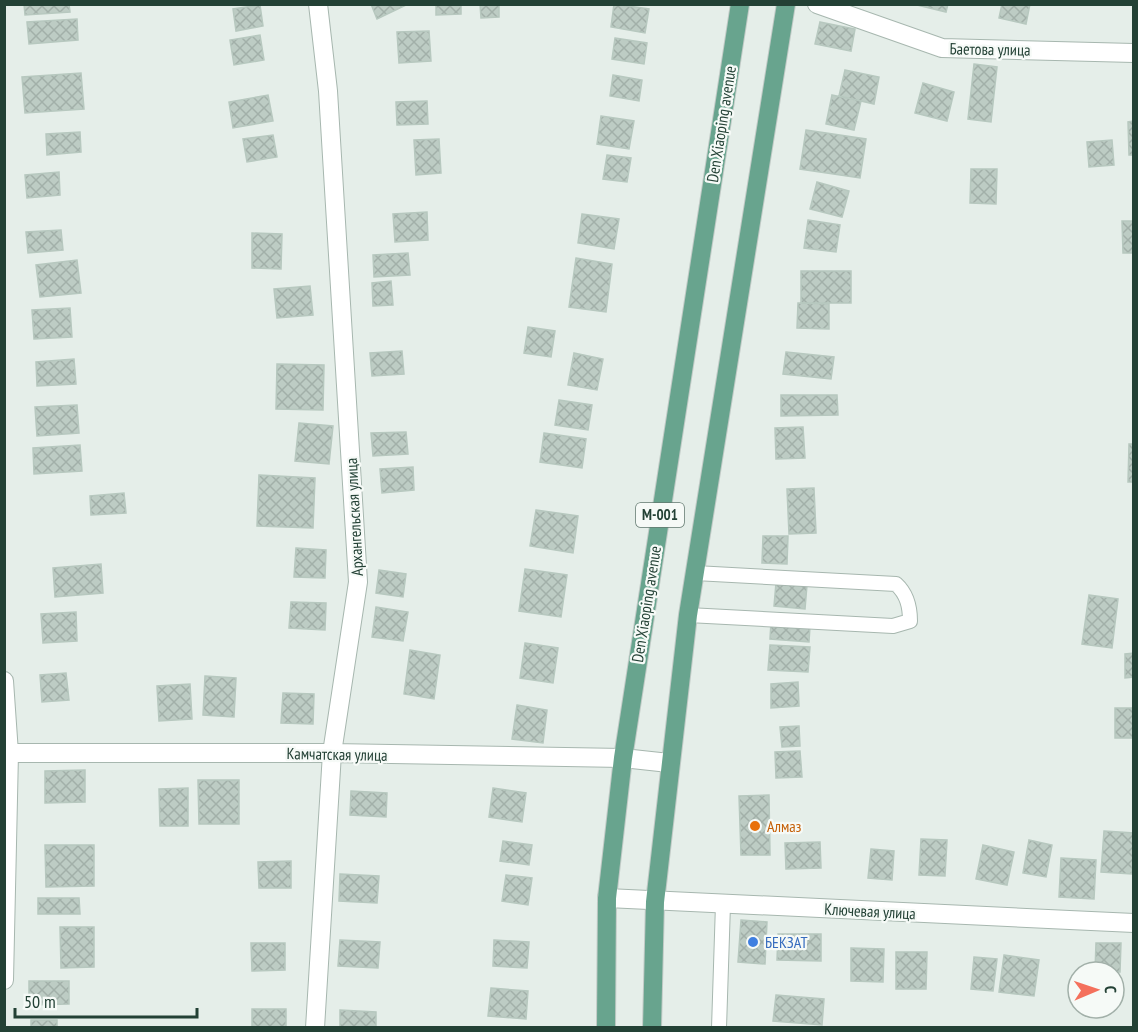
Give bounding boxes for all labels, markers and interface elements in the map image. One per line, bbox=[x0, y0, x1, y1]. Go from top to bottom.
street label: Баетова улица bbox=[949, 38, 1031, 60]
street label: Den Xiaoping avenue bbox=[702, 64, 740, 184]
street label: Архангельская улица bbox=[341, 457, 367, 577]
road number: M-001 bbox=[636, 503, 684, 527]
street label: Den Xiaoping avenue bbox=[627, 544, 665, 664]
street label: Камчатская улица bbox=[286, 743, 388, 765]
place label: Алмаз bbox=[767, 816, 802, 836]
marker: Алмаз bbox=[748, 819, 762, 833]
street label: Ключевая улица bbox=[824, 899, 916, 923]
place label: БЕКЗАТ bbox=[765, 932, 808, 952]
marker: БЕКЗАТ bbox=[746, 935, 760, 949]
north arrow bbox=[1066, 960, 1126, 1020]
scale bar bbox=[15, 981, 196, 1019]
text: С bbox=[1101, 985, 1121, 994]
text: 50 m bbox=[24, 990, 56, 1013]

